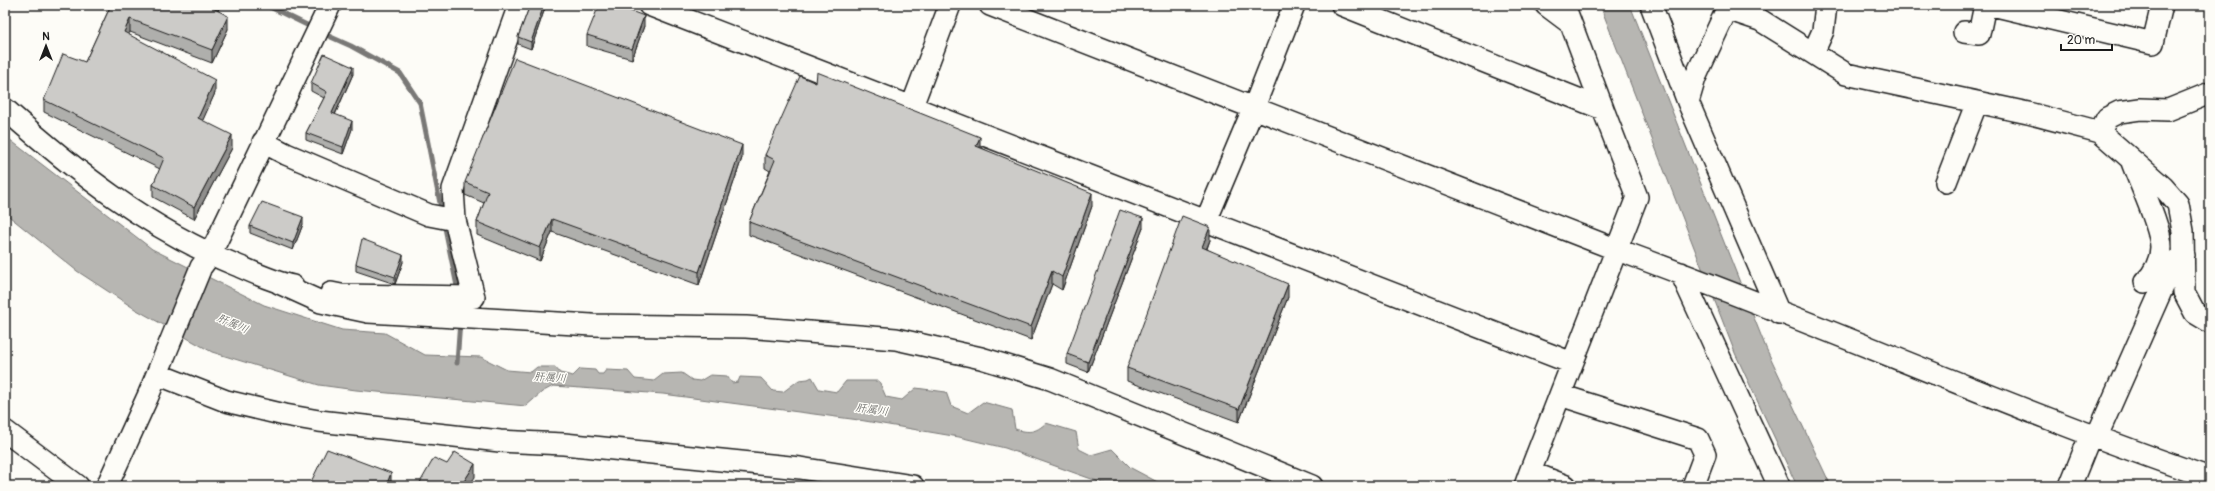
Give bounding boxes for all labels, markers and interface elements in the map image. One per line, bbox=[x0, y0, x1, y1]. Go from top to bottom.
north arrow bbox=[26, 26, 66, 66]
scale bar bbox=[2061, 26, 2112, 52]
text: N bbox=[42, 30, 50, 43]
text: 20 m bbox=[2067, 33, 2096, 48]
water label: 肝属川 bbox=[215, 311, 251, 336]
water label: 肝属川 bbox=[533, 370, 567, 385]
water label: 肝属川 bbox=[855, 401, 889, 418]

